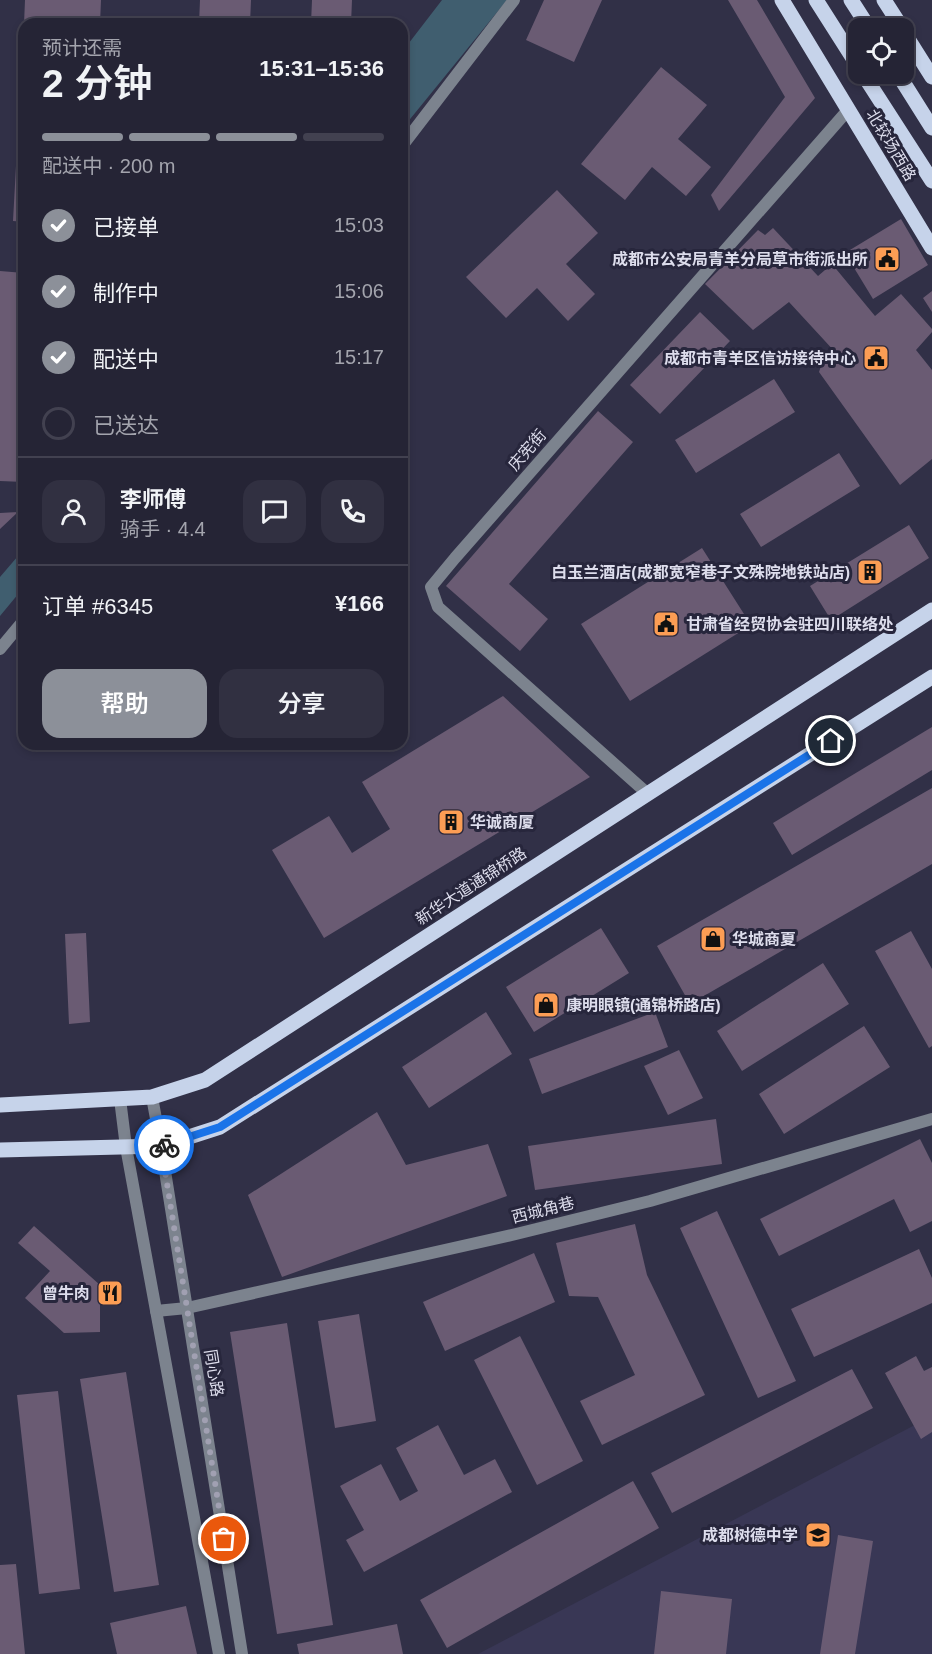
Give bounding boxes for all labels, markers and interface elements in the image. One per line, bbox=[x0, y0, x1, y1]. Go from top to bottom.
map controls bbox=[848, 18, 914, 84]
button: locate bbox=[848, 18, 914, 84]
text: 预计还需 bbox=[42, 37, 122, 59]
text: 15:31–15:36 bbox=[259, 56, 384, 81]
text: 2 分钟 bbox=[42, 62, 153, 105]
street label: 北较场西路 bbox=[863, 106, 919, 184]
text: 配送中 · 200 m bbox=[42, 155, 175, 177]
icon: check bbox=[42, 209, 75, 242]
text: 15:03 bbox=[334, 214, 384, 236]
text: 已接单 bbox=[93, 215, 159, 240]
public building icon: 成都市公安局青羊分局草市街派出所 bbox=[872, 244, 902, 274]
place label: 成都市公安局青羊分局草市街派出所 bbox=[612, 250, 868, 268]
icon: check bbox=[42, 275, 75, 308]
text: 15:06 bbox=[334, 280, 384, 302]
text: 制作中 bbox=[93, 281, 159, 306]
icon: check bbox=[42, 341, 75, 374]
public building icon: 成都市青羊区信访接待中心 bbox=[861, 343, 891, 373]
text: 15:17 bbox=[334, 346, 384, 368]
text: 配送中 bbox=[93, 347, 159, 372]
place label: 成都市青羊区信访接待中心 bbox=[664, 349, 856, 367]
text: 已送达 bbox=[93, 413, 159, 438]
street label: 庆宪街 bbox=[505, 426, 549, 474]
button: person bbox=[42, 480, 105, 543]
button: chat bbox=[243, 480, 306, 543]
button: phone bbox=[321, 480, 384, 543]
text: 李师傅 bbox=[120, 487, 186, 512]
text: 骑手 · 4.4 bbox=[120, 518, 206, 540]
building icon: 白玉兰酒店(成都宽窄巷子文殊院地铁站店) bbox=[855, 557, 885, 587]
place label: 白玉兰酒店(成都宽窄巷子文殊院地铁站店) bbox=[551, 563, 850, 581]
text: ¥166 bbox=[335, 591, 384, 616]
text: 订单 #6345 bbox=[42, 594, 153, 619]
public building icon: 甘肃省经贸协会驻四川联络处 bbox=[651, 609, 681, 639]
place label: 甘肃省经贸协会驻四川联络处 bbox=[686, 616, 894, 633]
button: 帮助 bbox=[42, 669, 207, 738]
button: 分享 bbox=[219, 669, 384, 738]
pin bbox=[805, 715, 856, 766]
icon: home bbox=[814, 724, 847, 757]
building icon: 华诚商厦 bbox=[436, 807, 466, 837]
place label: 华诚商厦 bbox=[470, 813, 534, 831]
street label: 新华大道通锦桥路 bbox=[413, 844, 529, 928]
shop icon: 华城商夏 bbox=[698, 924, 728, 954]
place label: 华城商夏 bbox=[732, 930, 796, 948]
shop icon: 康明眼镜(通锦桥路店) bbox=[531, 990, 561, 1020]
place label: 康明眼镜(通锦桥路店) bbox=[566, 996, 721, 1014]
courier bbox=[134, 1115, 194, 1175]
icon: bike bbox=[148, 1129, 181, 1162]
street label: 西城角巷 bbox=[510, 1193, 576, 1226]
restaurant icon: 曾牛肉 bbox=[95, 1278, 125, 1308]
place label: 曾牛肉 bbox=[42, 1285, 90, 1302]
street label: 同心路 bbox=[202, 1348, 226, 1398]
pin bbox=[198, 1513, 249, 1564]
school or university icon: 成都树德中学 bbox=[803, 1520, 833, 1550]
icon: bag bbox=[207, 1522, 240, 1555]
place label: 成都树德中学 bbox=[702, 1526, 798, 1544]

